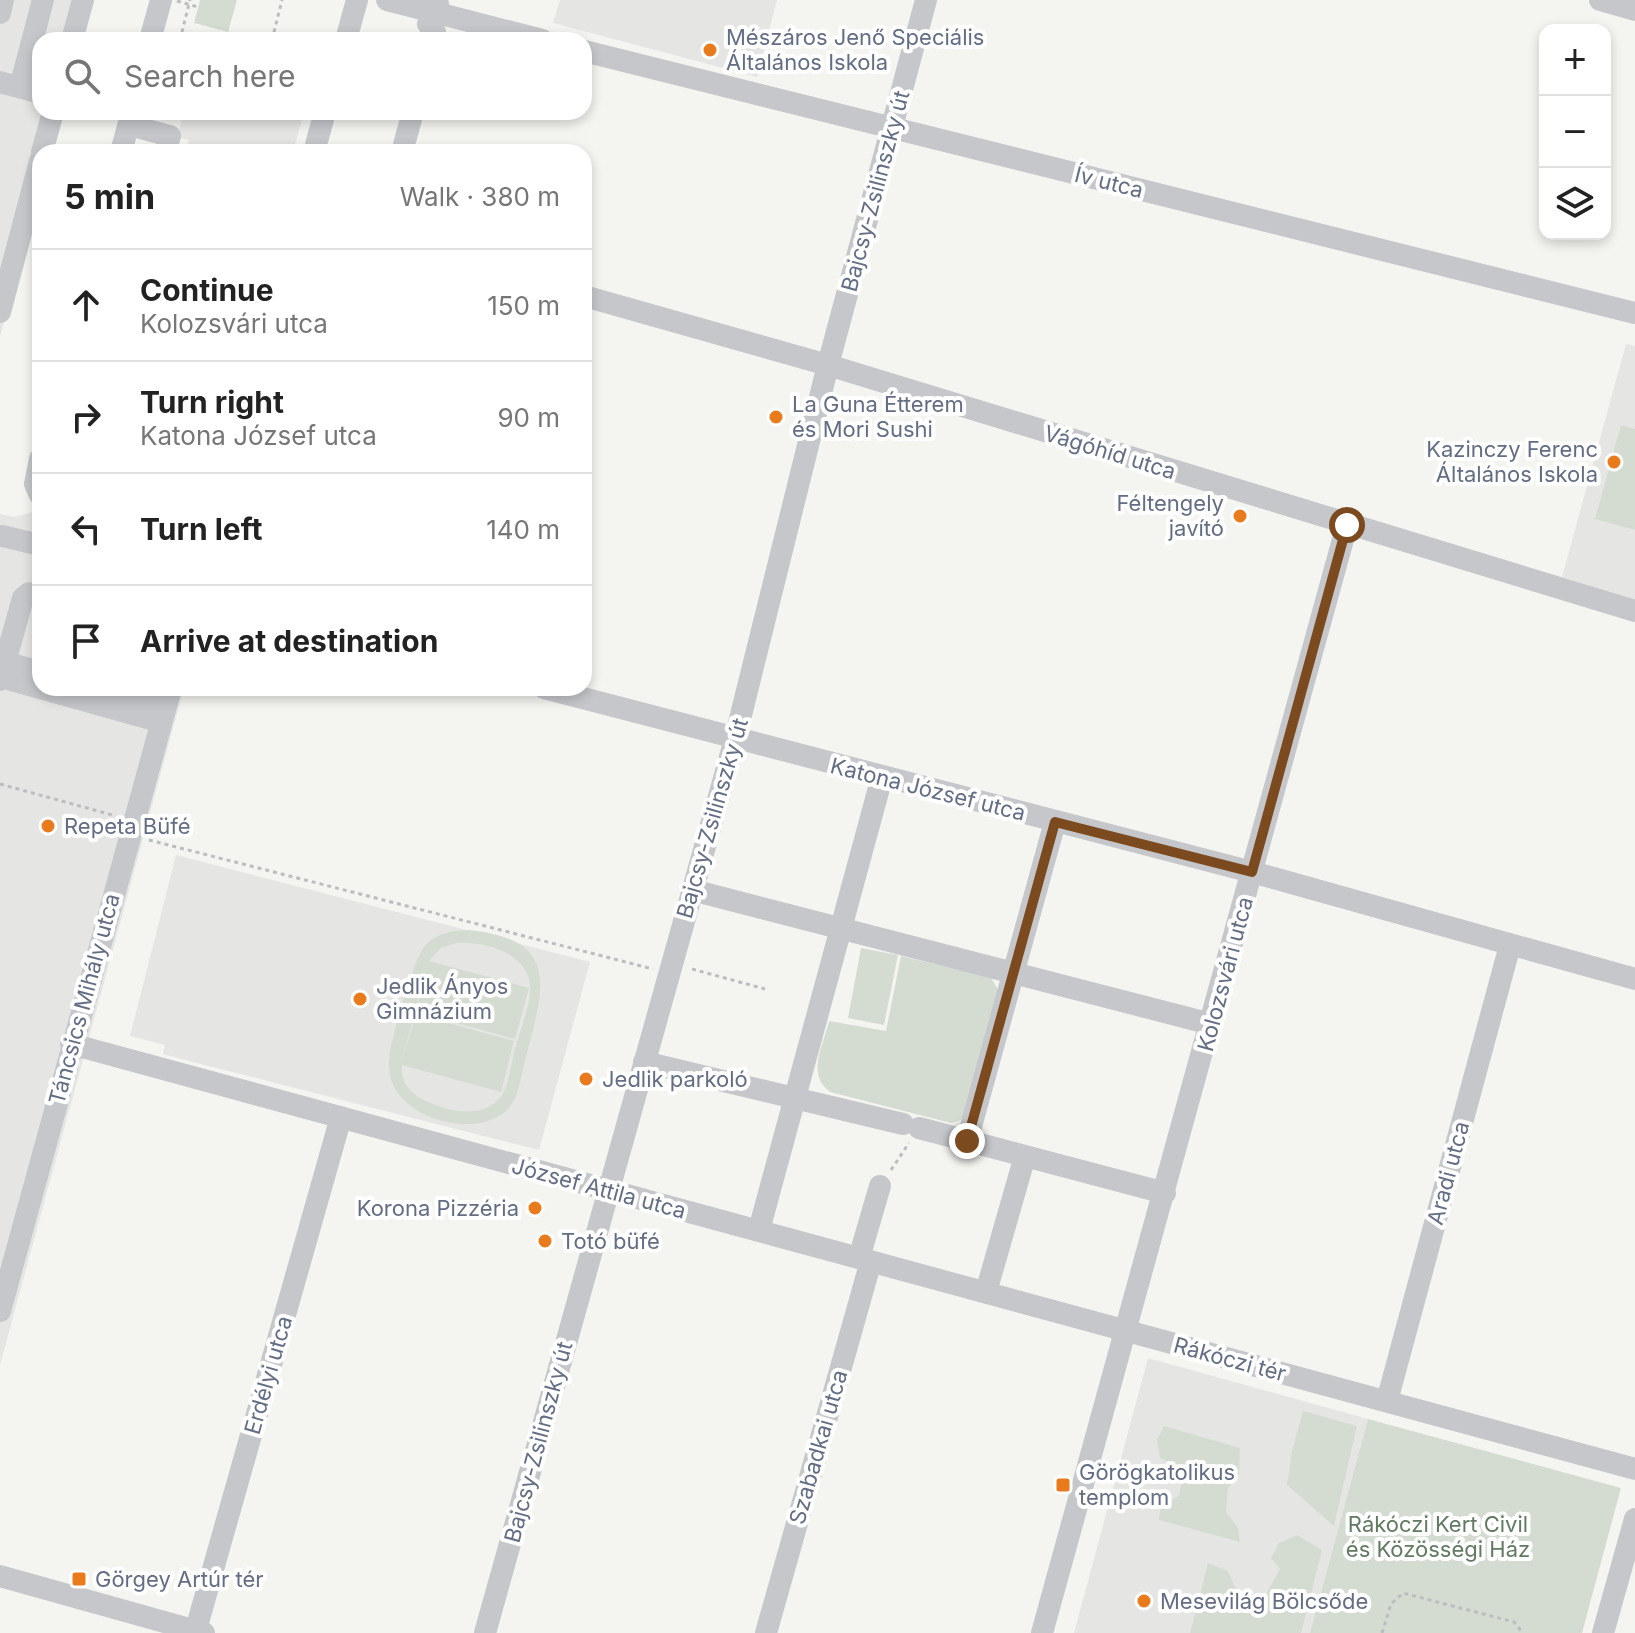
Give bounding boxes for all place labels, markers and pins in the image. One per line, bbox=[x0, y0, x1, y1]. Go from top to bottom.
place label: Mészáros Jenő Speciális Általános Iskola bbox=[726, 24, 984, 75]
marker: Mészáros Jenő Speciális Általános Iskola bbox=[701, 41, 719, 59]
place label: La Guna Étterem és Mori Sushi bbox=[792, 391, 964, 442]
marker: La Guna Étterem és Mori Sushi bbox=[767, 408, 785, 426]
place label: Kazinczy Ferenc Általános Iskola bbox=[1426, 436, 1598, 487]
marker: Kazinczy Ferenc Általános Iskola bbox=[1605, 453, 1623, 471]
place label: Féltengely javító bbox=[1116, 490, 1224, 541]
marker: Féltengely javító bbox=[1231, 507, 1249, 525]
place label: Repeta Büfé bbox=[64, 813, 191, 839]
marker: Repeta Büfé bbox=[39, 817, 57, 835]
place label: Jedlik Ányos Gimnázium bbox=[376, 973, 508, 1024]
marker: Jedlik Ányos Gimnázium bbox=[351, 990, 369, 1008]
place label: Jedlik parkoló bbox=[602, 1066, 748, 1092]
marker: Jedlik parkoló bbox=[577, 1070, 595, 1088]
place label: Korona Pizzéria bbox=[357, 1195, 519, 1221]
marker: Korona Pizzéria bbox=[526, 1199, 544, 1217]
place label: Totó büfé bbox=[561, 1228, 660, 1254]
marker: Totó büfé bbox=[536, 1232, 554, 1250]
place label: Görögkatolikus templom bbox=[1079, 1459, 1235, 1510]
marker: Görögkatolikus templom bbox=[1054, 1476, 1072, 1494]
place label: Görgey Artúr tér bbox=[95, 1566, 264, 1592]
marker: Görgey Artúr tér bbox=[70, 1570, 88, 1588]
place label: Mesevilág Bölcsőde bbox=[1160, 1588, 1368, 1614]
marker: Mesevilág Bölcsőde bbox=[1135, 1592, 1153, 1610]

